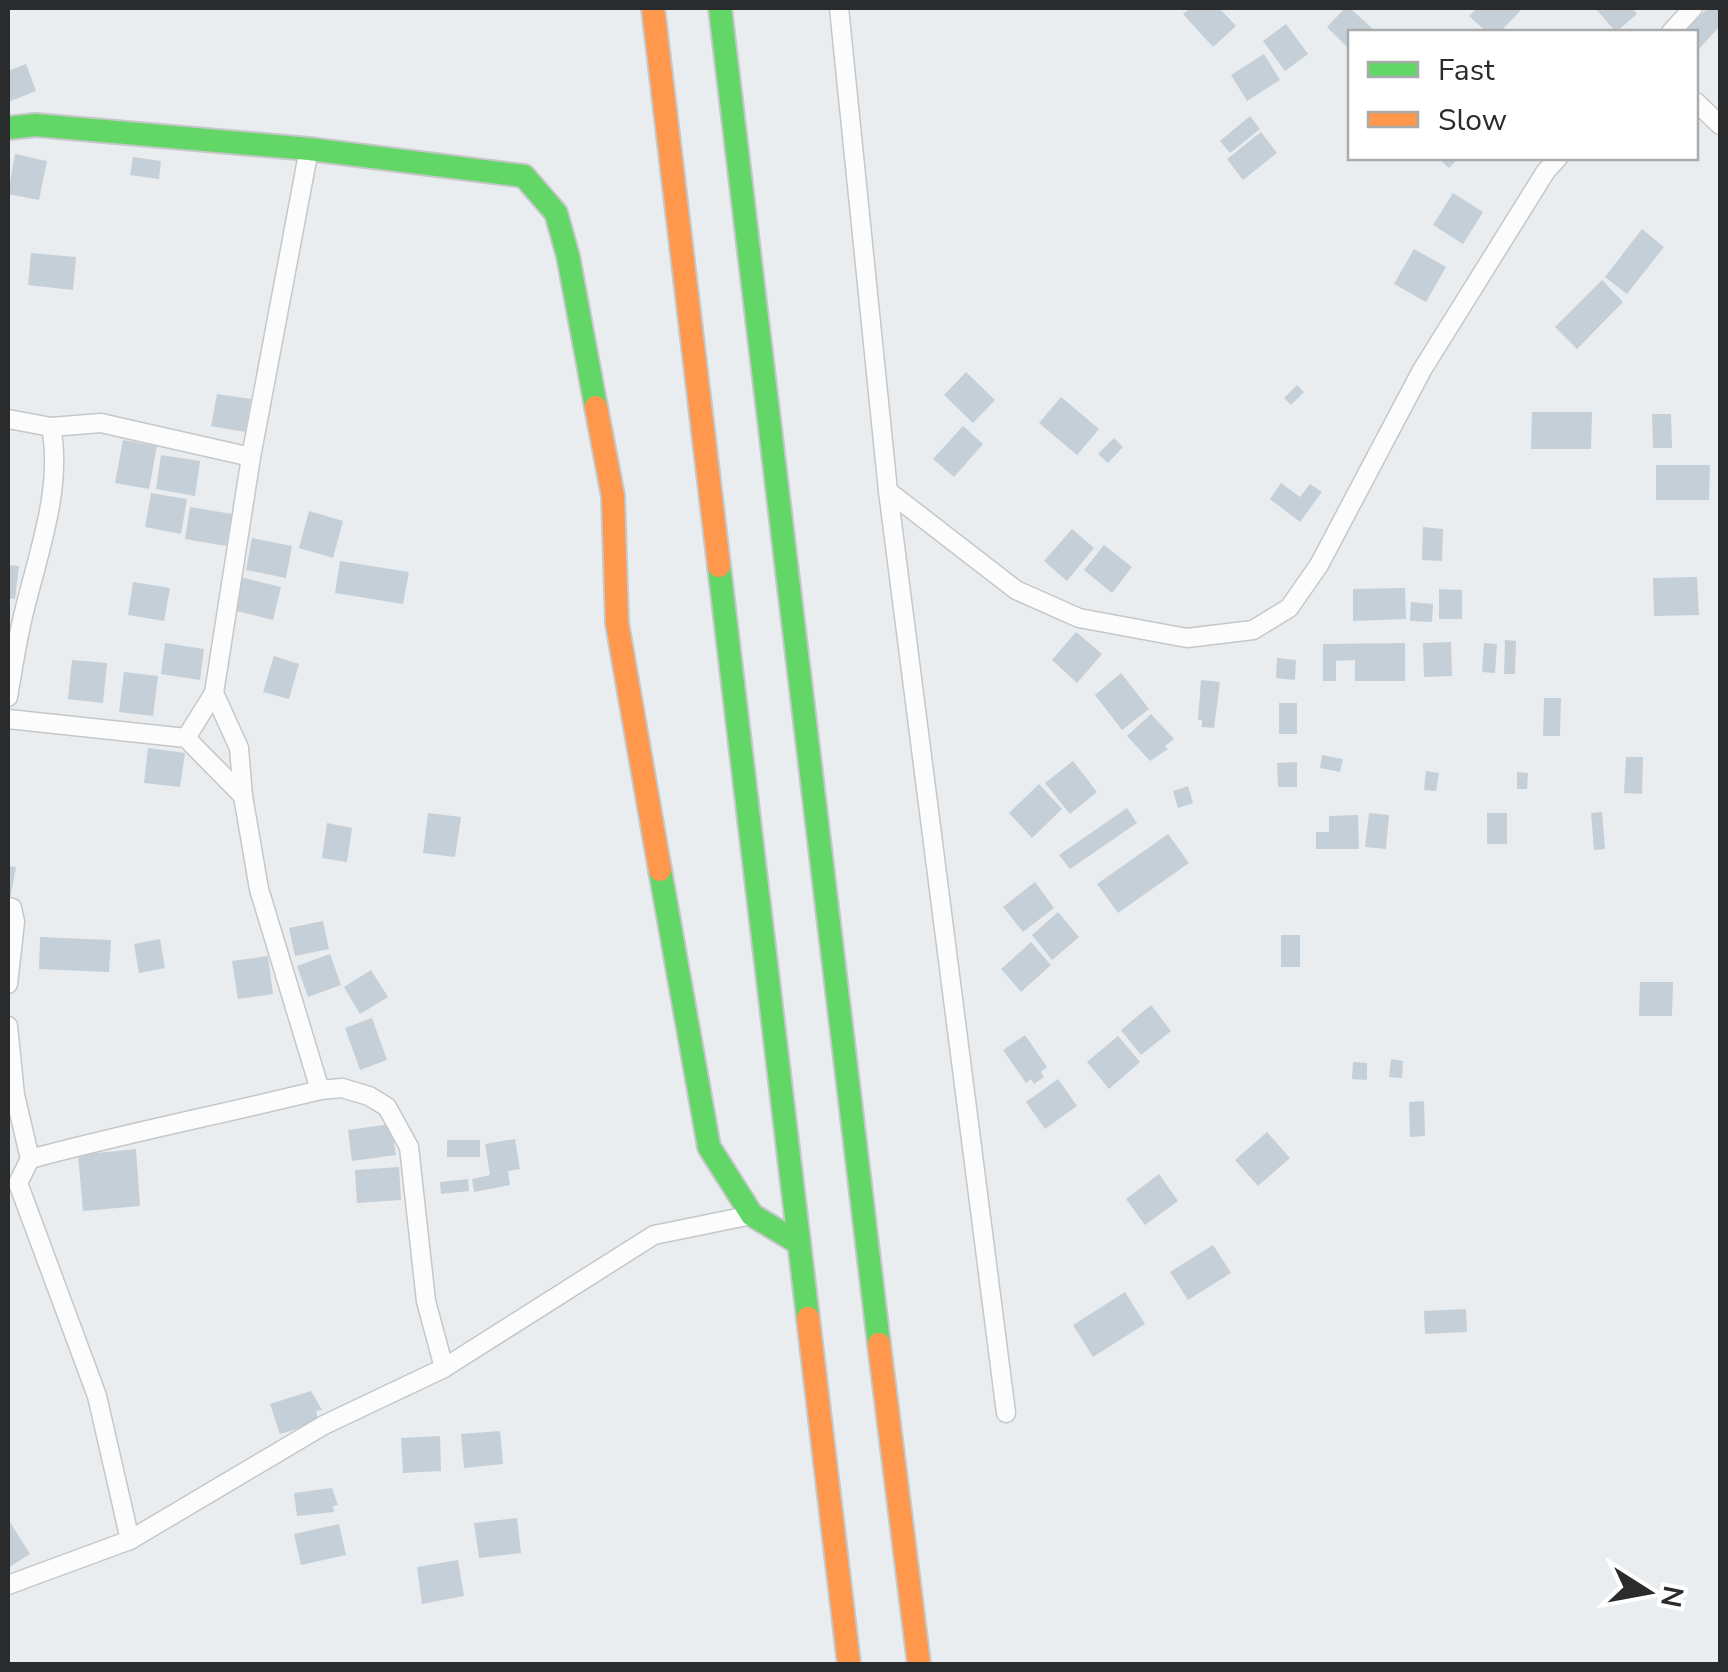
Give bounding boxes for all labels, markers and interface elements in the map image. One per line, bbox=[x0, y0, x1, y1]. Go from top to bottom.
legend bbox=[1348, 30, 1698, 160]
text: Fast bbox=[1438, 50, 1495, 91]
text: Slow bbox=[1438, 100, 1507, 141]
north arrow bbox=[1598, 1542, 1698, 1642]
text: N bbox=[1651, 1583, 1692, 1610]

